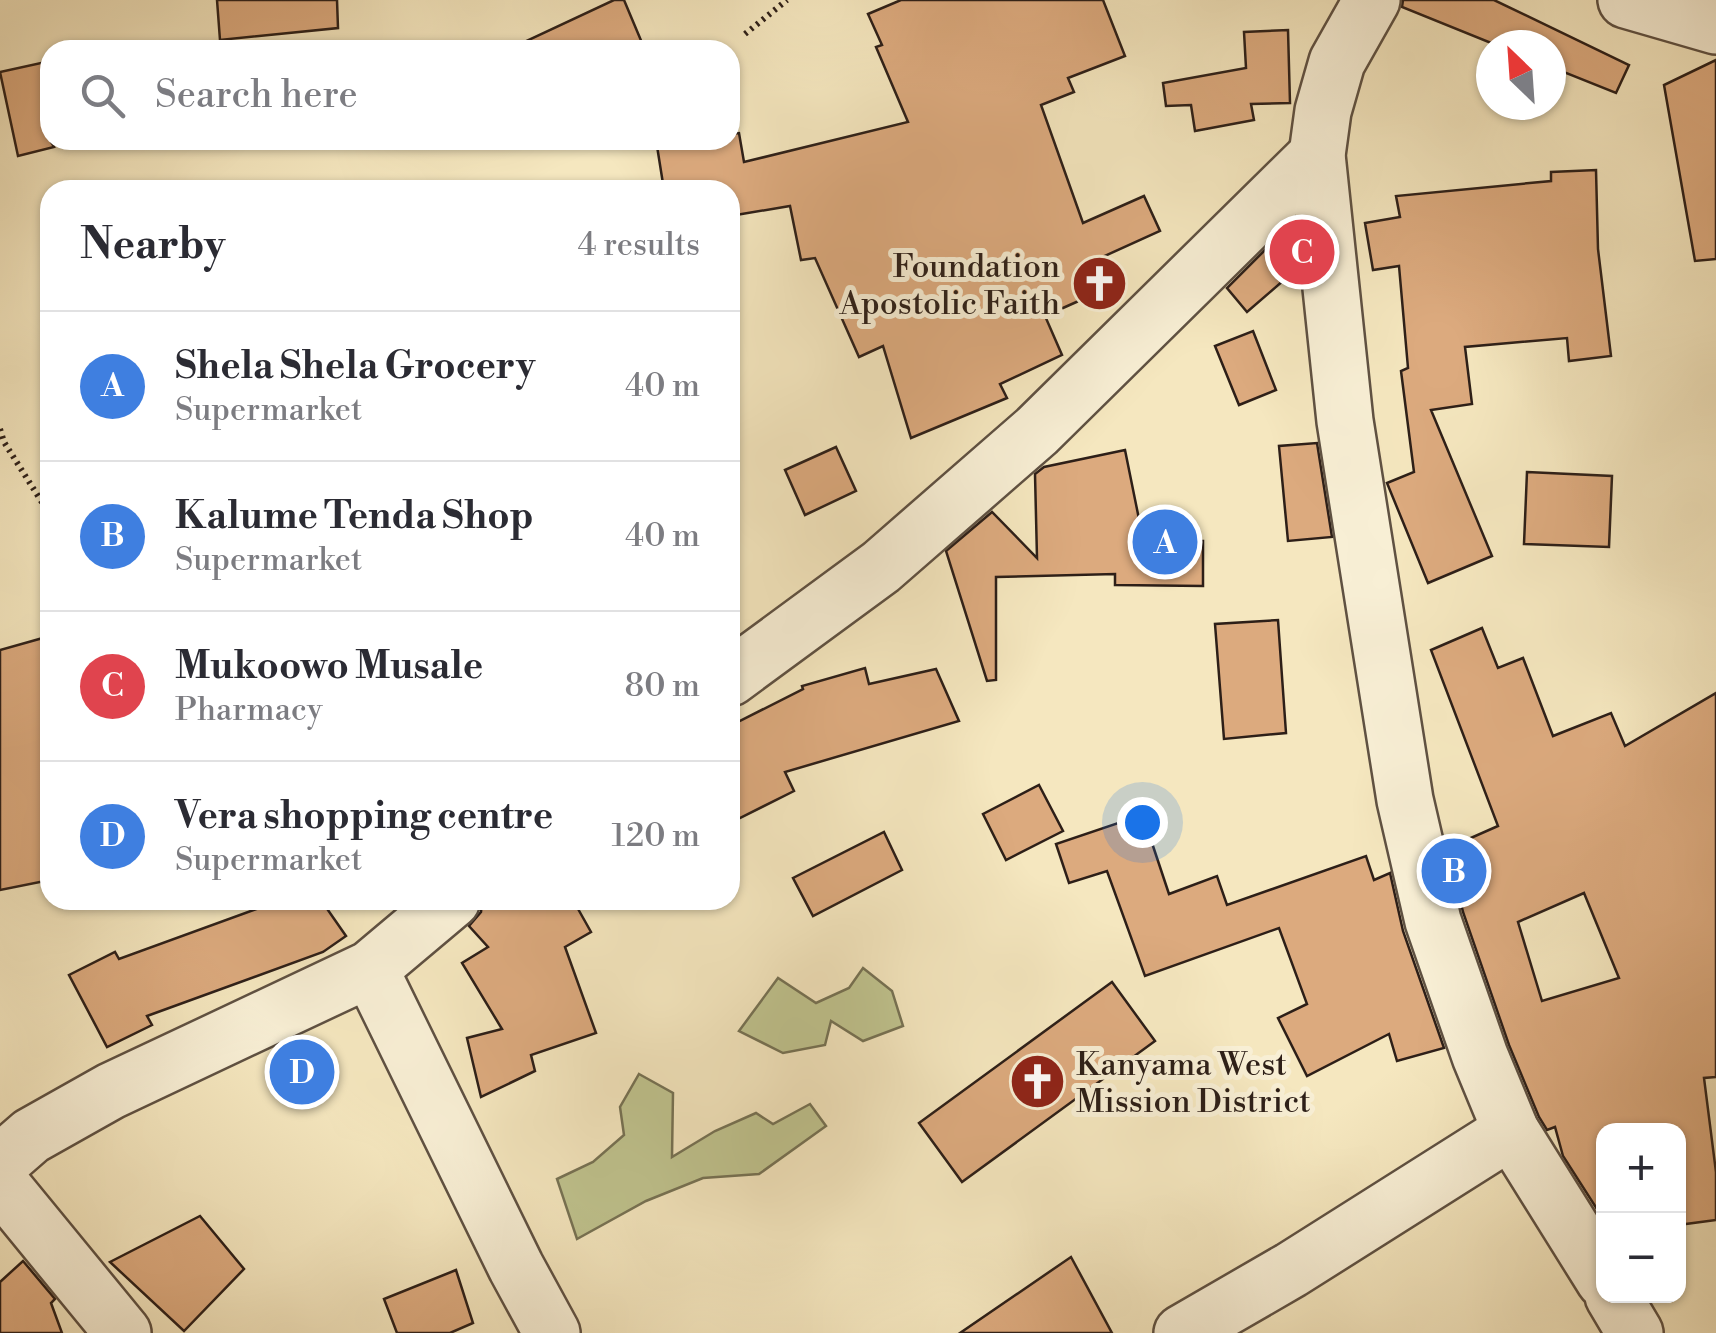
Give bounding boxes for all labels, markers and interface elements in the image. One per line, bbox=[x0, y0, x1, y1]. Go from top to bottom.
north arrow bbox=[1476, 30, 1566, 120]
search box bbox=[40, 40, 740, 150]
icon: search bbox=[75, 68, 130, 123]
text: Search here bbox=[155, 72, 358, 119]
pin: C bbox=[1270, 214, 1334, 290]
text: Nearby bbox=[80, 219, 225, 272]
text: 4 results bbox=[578, 225, 700, 265]
place label: Foundation Apostolic Faith bbox=[838, 247, 1060, 324]
church icon: Foundation Apostolic Faith bbox=[1069, 254, 1129, 314]
text: Shela Shela Grocery bbox=[175, 343, 535, 390]
text: A bbox=[101, 366, 124, 406]
text: 40 m bbox=[625, 366, 700, 406]
text: Supermarket bbox=[175, 390, 362, 430]
text: Kalume Tenda Shop bbox=[175, 493, 534, 540]
pin: A bbox=[1132, 504, 1198, 580]
text: B bbox=[100, 516, 125, 556]
text: 40 m bbox=[625, 516, 700, 556]
text: Supermarket bbox=[175, 540, 362, 580]
text: Mukoowo Musale bbox=[175, 643, 483, 690]
text: C bbox=[101, 666, 124, 706]
text: 80 m bbox=[625, 666, 700, 706]
text: Pharmacy bbox=[175, 690, 323, 730]
text: Vera shopping centre bbox=[175, 793, 553, 840]
your location bbox=[1117, 797, 1168, 848]
text: D bbox=[100, 816, 125, 856]
text: 120 m bbox=[611, 816, 700, 856]
pin: B bbox=[1422, 834, 1486, 908]
text: Supermarket bbox=[175, 840, 362, 880]
pin: D bbox=[270, 1034, 334, 1110]
place label: Kanyama West Mission District bbox=[1076, 1045, 1311, 1122]
church icon: Kanyama West Mission District bbox=[1007, 1052, 1067, 1112]
map controls bbox=[1596, 1123, 1686, 1303]
button: + bbox=[1596, 1123, 1686, 1213]
button: − bbox=[1596, 1213, 1686, 1303]

